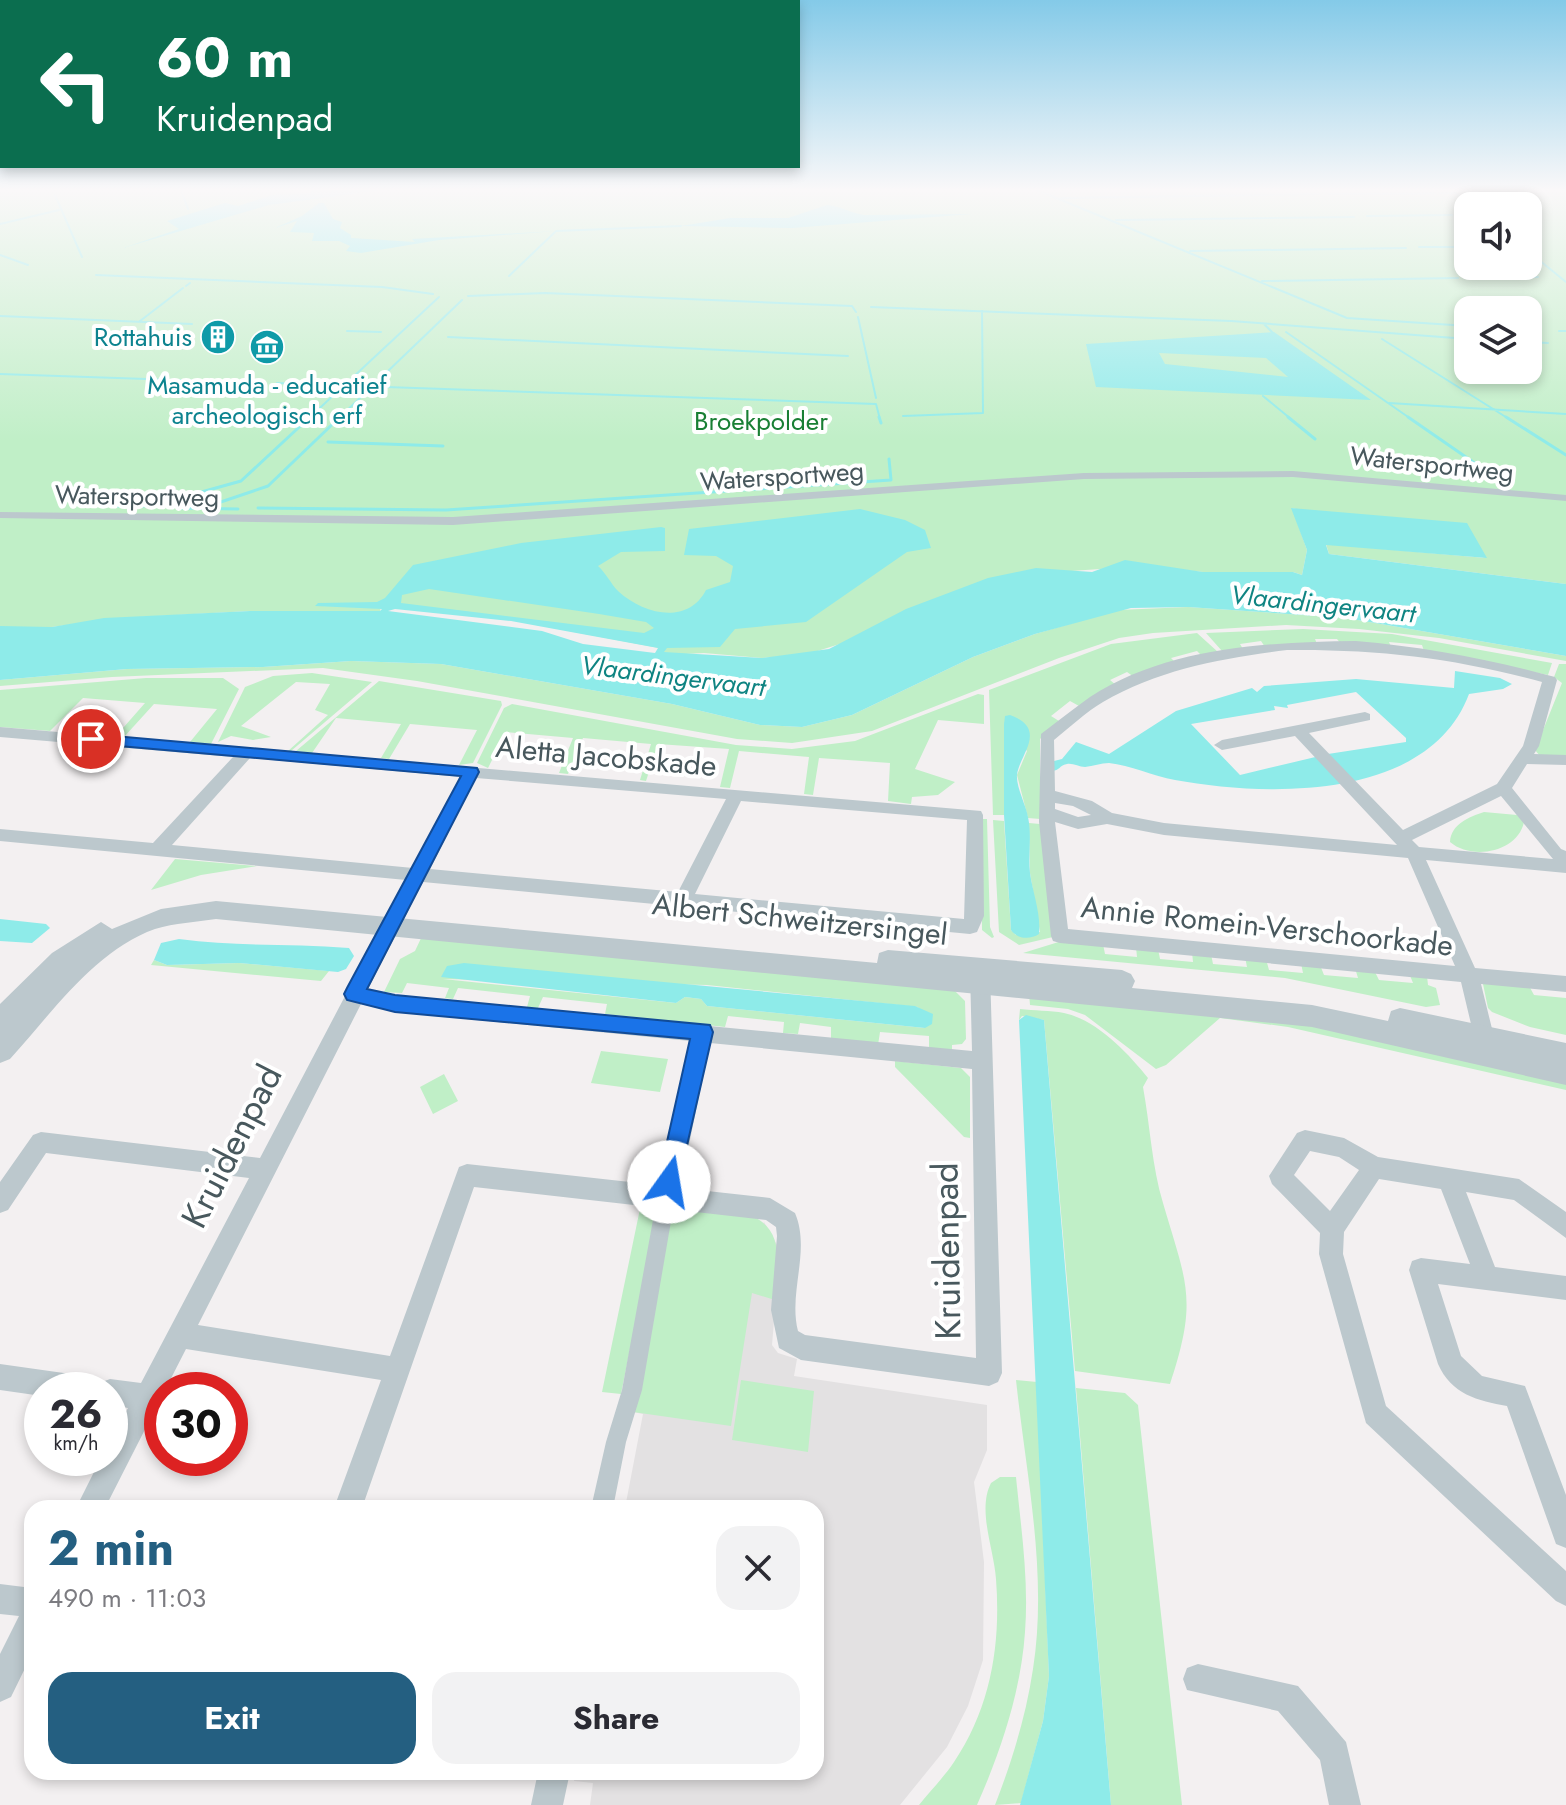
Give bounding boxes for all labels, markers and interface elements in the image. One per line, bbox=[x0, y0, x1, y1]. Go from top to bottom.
text: 60 m bbox=[156, 17, 293, 98]
icon: left bbox=[24, 32, 128, 136]
text: Kruidenpad bbox=[156, 92, 333, 144]
map controls bbox=[1454, 192, 1542, 384]
button: sound bbox=[1454, 192, 1542, 280]
button: layers bbox=[1454, 296, 1542, 384]
place label: Rottahuis bbox=[94, 318, 192, 356]
building icon: Rottahuis bbox=[199, 318, 237, 356]
museum icon: Masamuda - educatief archeologisch erf bbox=[248, 328, 286, 366]
place label: Masamuda - educatief archeologisch erf bbox=[147, 366, 387, 434]
park label: Broekpolder bbox=[694, 402, 828, 440]
street label: Watersportweg bbox=[1348, 437, 1516, 491]
street label: Watersportweg bbox=[699, 451, 865, 501]
street label: Watersportweg bbox=[55, 476, 219, 516]
water label: Vlaardingervaart bbox=[1229, 575, 1419, 633]
water label: Vlaardingervaart bbox=[579, 646, 769, 706]
pin bbox=[57, 705, 125, 773]
icon: arrive bbox=[69, 717, 113, 761]
street label: Aletta Jacobskade bbox=[494, 725, 718, 787]
street label: Albert Schweitzersingel bbox=[650, 882, 950, 956]
street label: Annie Romein-Verschoorkade bbox=[1079, 885, 1455, 967]
street label: Kruidenpad bbox=[168, 1055, 294, 1237]
position arrow bbox=[627, 1140, 711, 1224]
street label: Kruidenpad bbox=[918, 1162, 974, 1340]
speed limit sign: 30 bbox=[144, 1372, 248, 1476]
text: 26 bbox=[50, 1385, 103, 1443]
text: km/h bbox=[53, 1429, 99, 1458]
text: 2 min bbox=[48, 1514, 174, 1583]
button: close bbox=[716, 1526, 800, 1610]
text: 490 m · 11:03 bbox=[48, 1579, 206, 1617]
button: Exit bbox=[48, 1672, 416, 1764]
button: Share bbox=[432, 1672, 800, 1764]

